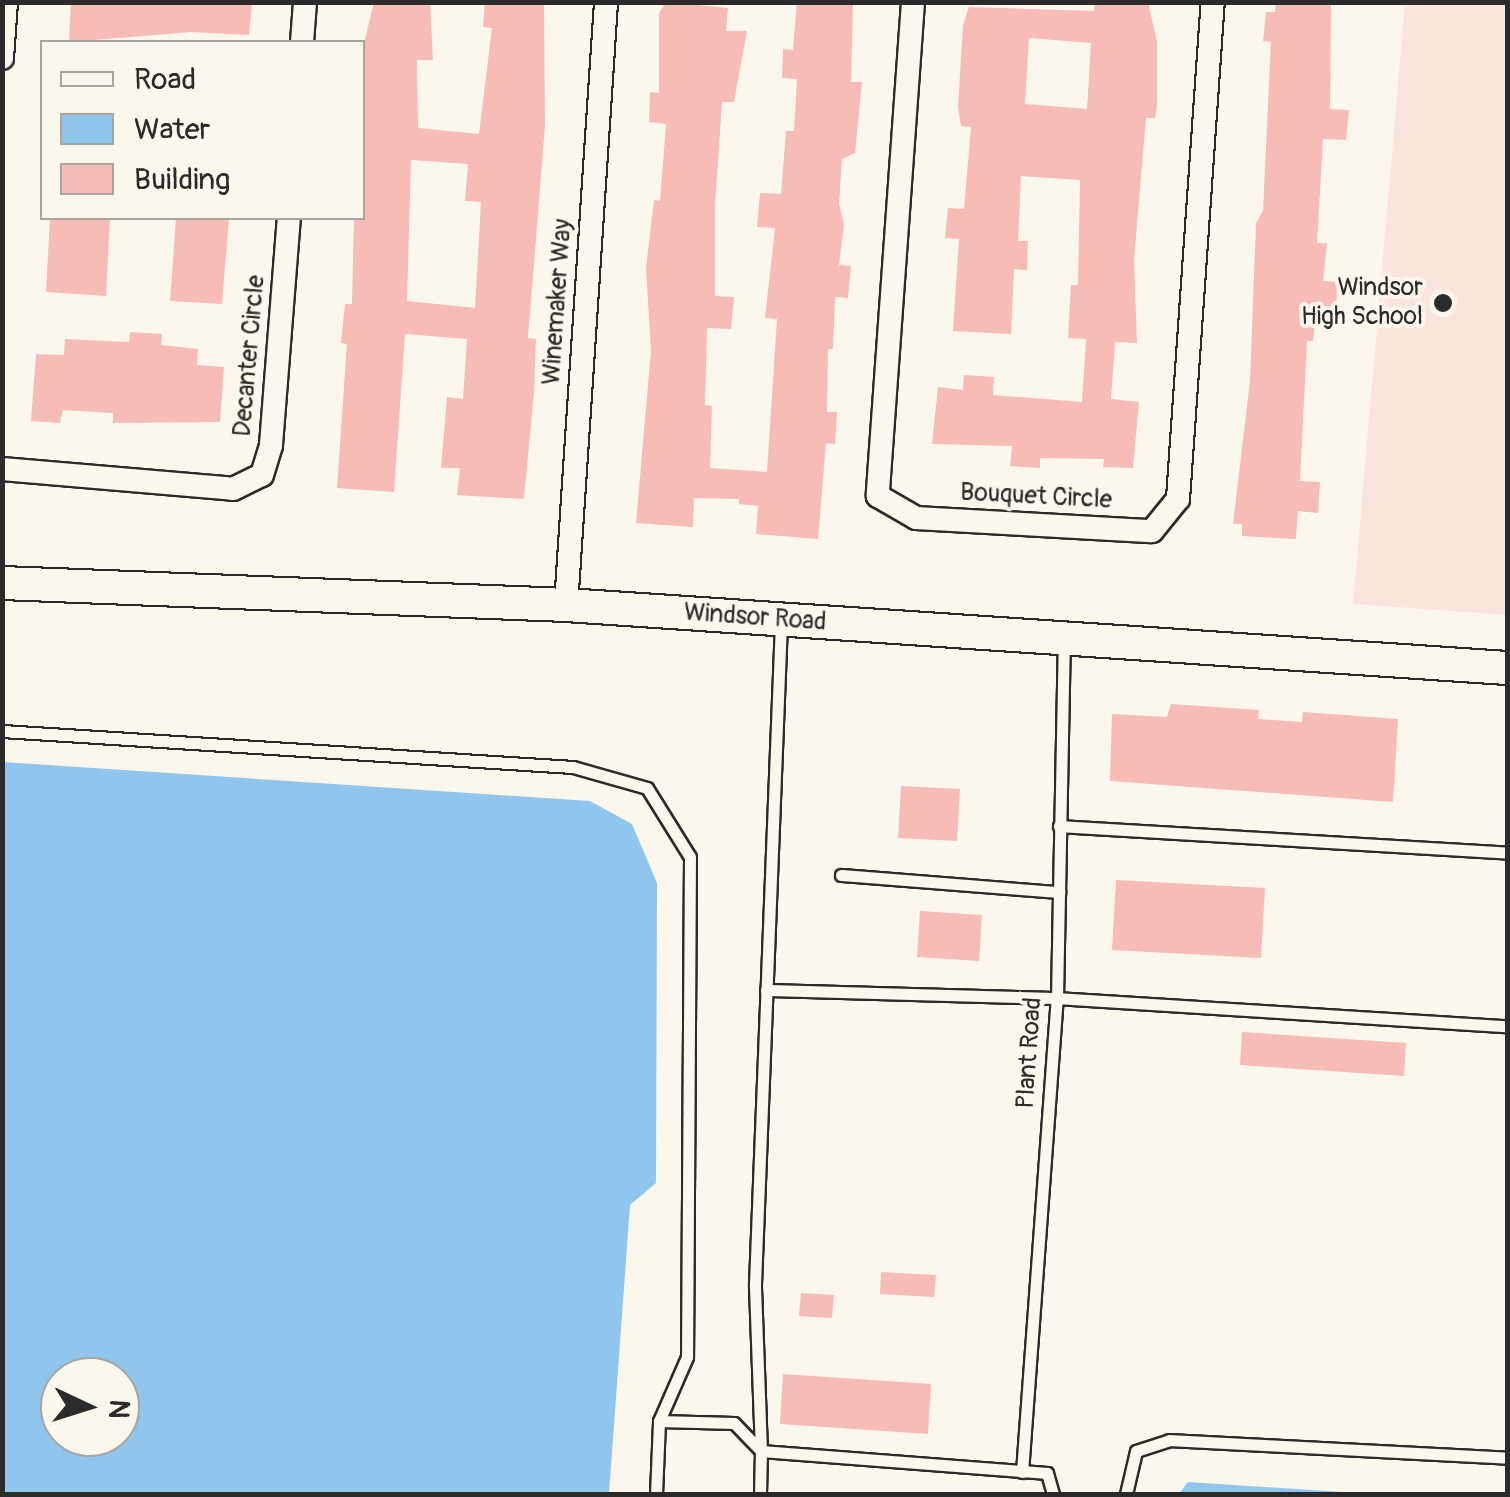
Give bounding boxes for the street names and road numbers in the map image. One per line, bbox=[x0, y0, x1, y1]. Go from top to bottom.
street label: Winemaker Way bbox=[537, 218, 579, 386]
street label: Decanter Circle bbox=[228, 274, 272, 438]
street label: Bouquet Circle bbox=[959, 478, 1113, 516]
street label: Windsor Road bbox=[683, 598, 827, 638]
street label: Plant Road bbox=[1011, 996, 1049, 1110]

